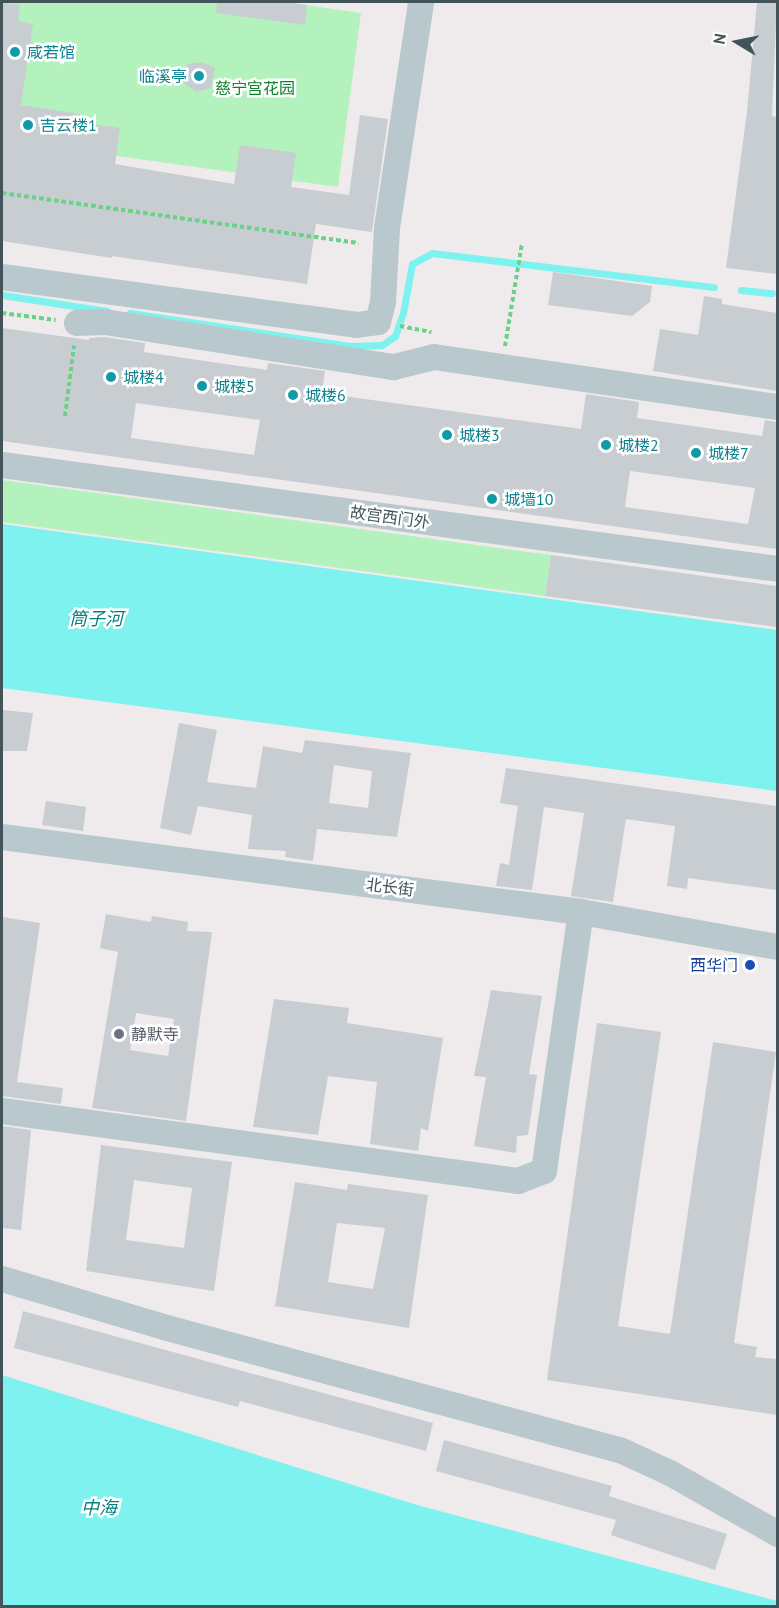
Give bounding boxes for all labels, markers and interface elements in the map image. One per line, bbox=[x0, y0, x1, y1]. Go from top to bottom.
north arrow bbox=[707, 12, 767, 72]
text: N bbox=[709, 32, 730, 46]
place label: 咸若馆 bbox=[27, 42, 75, 62]
marker: 咸若馆 bbox=[8, 45, 22, 59]
place label: 临溪亭 bbox=[139, 66, 187, 86]
marker: 临溪亭 bbox=[192, 69, 206, 83]
park label: 慈宁宫花园 bbox=[215, 78, 295, 98]
place label: 吉云楼1 bbox=[40, 115, 97, 135]
marker: 吉云楼1 bbox=[21, 118, 35, 132]
place label: 城楼4 bbox=[123, 367, 164, 387]
marker: 城楼4 bbox=[104, 370, 118, 384]
place label: 城楼5 bbox=[214, 376, 255, 396]
marker: 城楼5 bbox=[195, 379, 209, 393]
place label: 城楼6 bbox=[305, 385, 346, 405]
marker: 城楼6 bbox=[286, 388, 300, 402]
place label: 城楼3 bbox=[459, 425, 500, 445]
marker: 城楼3 bbox=[440, 428, 454, 442]
place label: 城楼2 bbox=[618, 435, 659, 455]
marker: 城楼2 bbox=[599, 438, 613, 452]
place label: 城楼7 bbox=[708, 443, 749, 463]
marker: 城楼7 bbox=[689, 446, 703, 460]
place label: 城墙10 bbox=[504, 489, 553, 509]
marker: 城墙10 bbox=[485, 492, 499, 506]
street label: 故宫西门外 bbox=[349, 502, 431, 532]
water label: 筒子河 bbox=[69, 608, 123, 630]
street label: 北长街 bbox=[365, 875, 415, 899]
place label: 西华门 bbox=[690, 955, 738, 975]
marker: 西华门 bbox=[743, 958, 757, 972]
place label: 静默寺 bbox=[131, 1024, 179, 1044]
marker: 静默寺 bbox=[112, 1027, 126, 1041]
water label: 中海 bbox=[81, 1497, 117, 1519]

